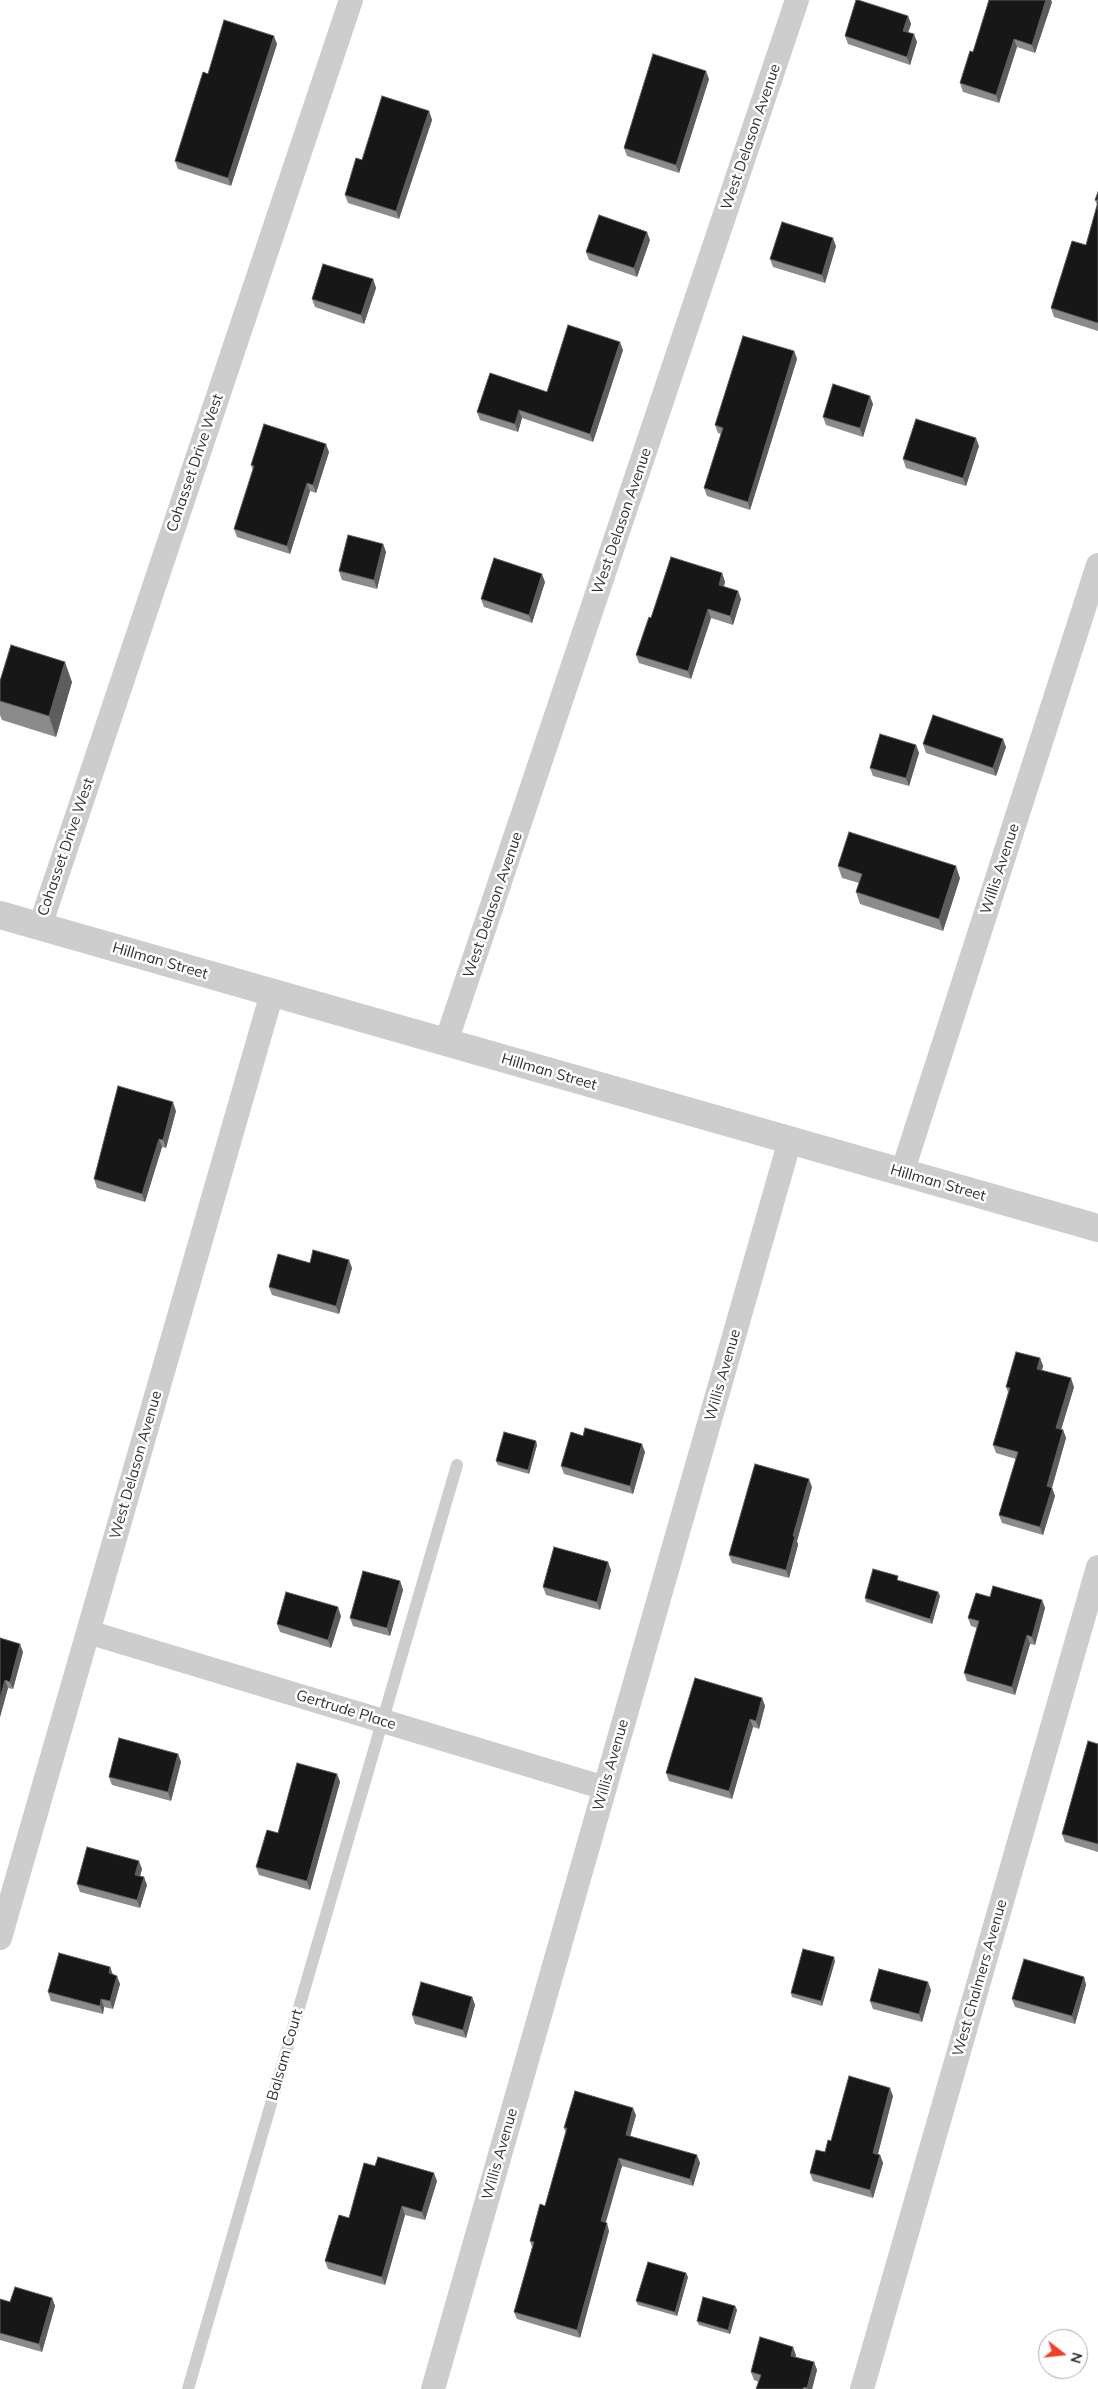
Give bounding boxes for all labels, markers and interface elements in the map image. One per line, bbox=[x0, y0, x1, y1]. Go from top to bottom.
street label: West Delason Avenue bbox=[718, 62, 784, 212]
street label: Cohasset Drive West bbox=[163, 392, 227, 534]
street label: West Delason Avenue bbox=[589, 446, 655, 596]
street label: Cohasset Drive West bbox=[34, 776, 98, 918]
street label: Willis Avenue bbox=[977, 821, 1023, 917]
street label: West Delason Avenue bbox=[460, 830, 526, 980]
street label: Hillman Street bbox=[110, 939, 210, 983]
street label: Hillman Street bbox=[499, 1050, 599, 1094]
street label: Hillman Street bbox=[888, 1161, 988, 1205]
street label: Willis Avenue bbox=[701, 1327, 745, 1423]
street label: West Delason Avenue bbox=[106, 1389, 166, 1541]
street label: Gertrude Place bbox=[294, 1686, 398, 1734]
street label: Willis Avenue bbox=[589, 1717, 633, 1813]
street label: West Chalmers Avenue bbox=[949, 1897, 1011, 2059]
street label: Balsam Court bbox=[263, 2007, 307, 2103]
street label: Willis Avenue bbox=[478, 2106, 522, 2202]
north arrow bbox=[1038, 2329, 1088, 2379]
text: N bbox=[1066, 2350, 1087, 2365]

